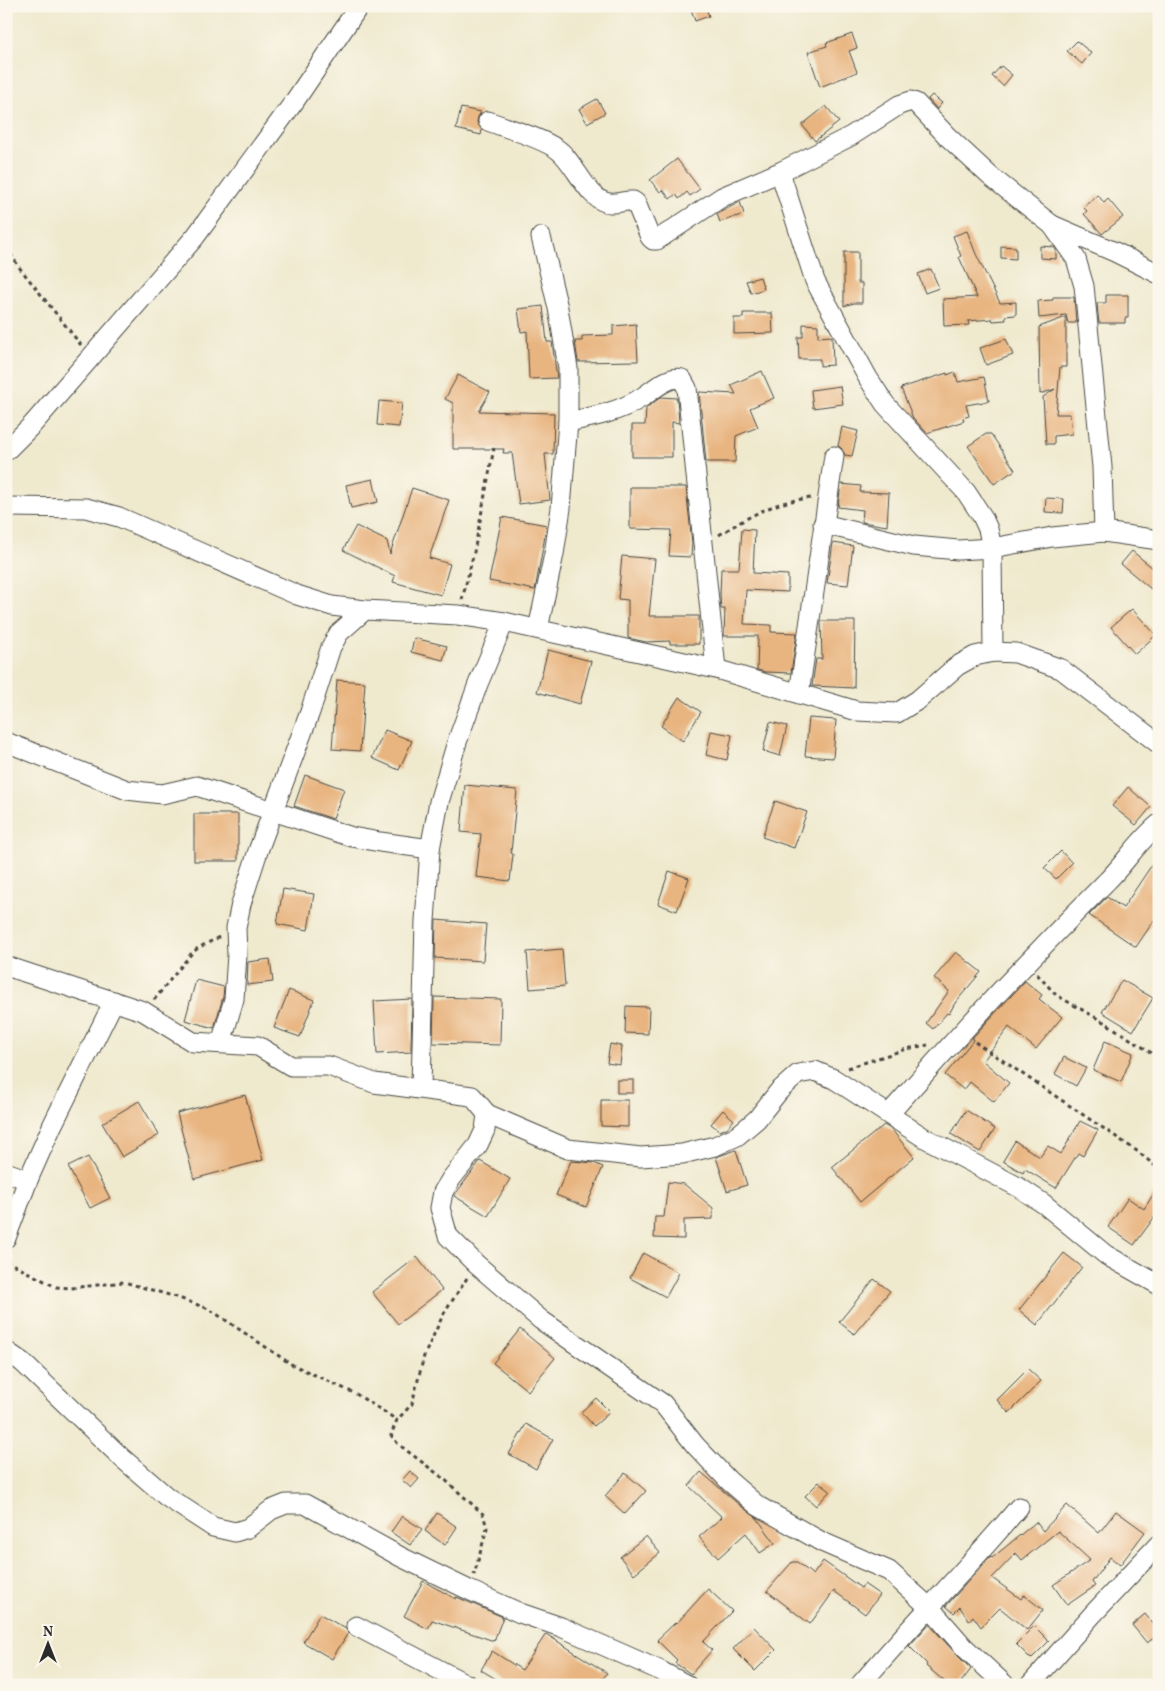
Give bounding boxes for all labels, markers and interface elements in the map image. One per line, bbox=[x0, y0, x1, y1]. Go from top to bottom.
north arrow bbox=[22, 1618, 72, 1668]
text: N bbox=[43, 1623, 53, 1642]

